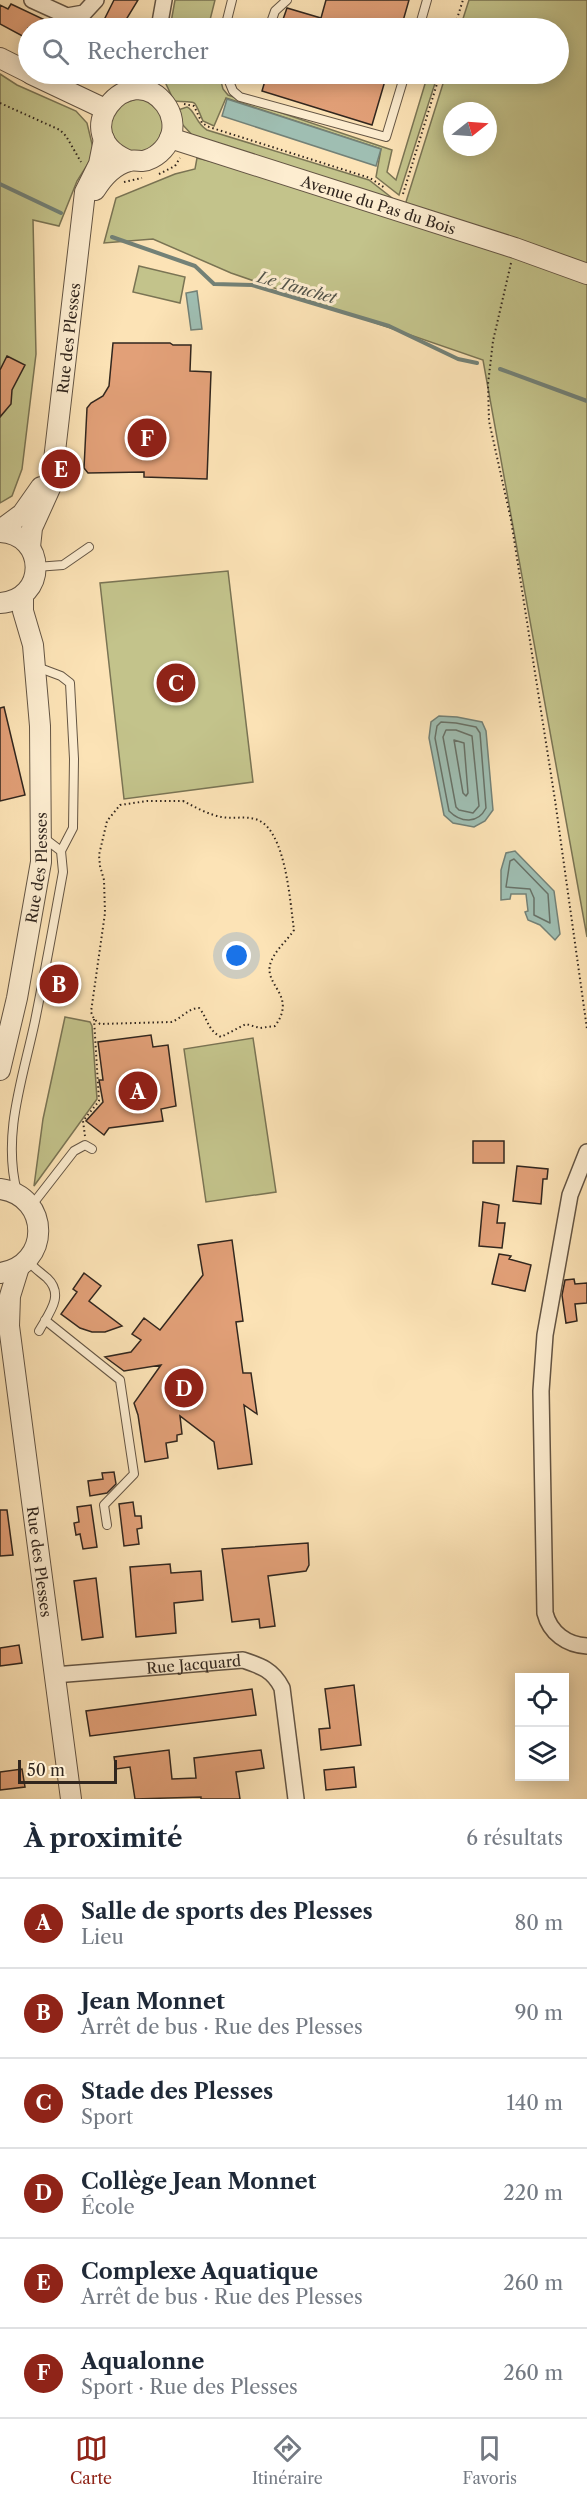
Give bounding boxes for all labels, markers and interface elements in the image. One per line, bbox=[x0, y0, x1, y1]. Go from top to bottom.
search box bbox=[18, 18, 569, 84]
icon: search bbox=[39, 35, 72, 68]
text: Rechercher bbox=[87, 38, 209, 65]
north arrow bbox=[443, 102, 497, 156]
street label: Avenue du Pas du Bois bbox=[298, 171, 458, 238]
water label: Le Tanchet bbox=[254, 266, 340, 308]
street label: Rue des Plesses bbox=[52, 282, 84, 395]
pin: F bbox=[128, 416, 166, 460]
pin: E bbox=[42, 446, 80, 492]
pin: C bbox=[156, 660, 195, 706]
street label: Rue des Plesses bbox=[21, 812, 51, 925]
your location bbox=[222, 941, 251, 970]
pin: B bbox=[40, 962, 78, 1006]
pin: A bbox=[118, 1068, 158, 1114]
pin: D bbox=[164, 1366, 204, 1410]
street label: Rue des Plesses bbox=[23, 1505, 57, 1618]
street label: Rue Jacquard bbox=[145, 1651, 242, 1677]
map controls bbox=[515, 1673, 569, 1781]
button: locate bbox=[515, 1673, 569, 1727]
button: layers bbox=[515, 1727, 569, 1781]
scale bar bbox=[18, 1757, 117, 1784]
text: 50 m bbox=[27, 1760, 65, 1780]
text: À proximité bbox=[24, 1822, 183, 1854]
text: 6 résultats bbox=[466, 1826, 563, 1850]
text: Salle de sports des Plesses bbox=[81, 1898, 373, 1925]
text: A bbox=[36, 1911, 51, 1935]
text: 80 m bbox=[515, 1911, 563, 1935]
text: Lieu bbox=[81, 1925, 124, 1949]
text: Jean Monnet bbox=[81, 1988, 225, 2015]
text: B bbox=[36, 2001, 51, 2025]
text: 90 m bbox=[515, 2001, 563, 2025]
text: Arrêt de bus · Rue des Plesses bbox=[81, 2015, 363, 2039]
text: Stade des Plesses bbox=[81, 2078, 273, 2105]
text: C bbox=[35, 2091, 52, 2115]
text: 140 m bbox=[506, 2091, 563, 2115]
text: Sport bbox=[81, 2105, 133, 2129]
text: Collège Jean Monnet bbox=[81, 2168, 316, 2195]
text: D bbox=[35, 2181, 52, 2205]
text: 220 m bbox=[503, 2181, 563, 2205]
text: École bbox=[81, 2195, 135, 2219]
text: Complexe Aquatique bbox=[81, 2258, 318, 2285]
text: E bbox=[36, 2271, 51, 2295]
text: 260 m bbox=[503, 2271, 563, 2295]
text: Arrêt de bus · Rue des Plesses bbox=[81, 2285, 363, 2309]
text: Aqualonne bbox=[81, 2348, 204, 2375]
text: F bbox=[37, 2361, 50, 2385]
text: 260 m bbox=[503, 2361, 563, 2385]
text: Sport · Rue des Plesses bbox=[81, 2375, 298, 2399]
tab: Carte bbox=[70, 2432, 112, 2488]
tab: Itinéraire bbox=[252, 2432, 323, 2488]
tab: Favoris bbox=[463, 2432, 517, 2488]

